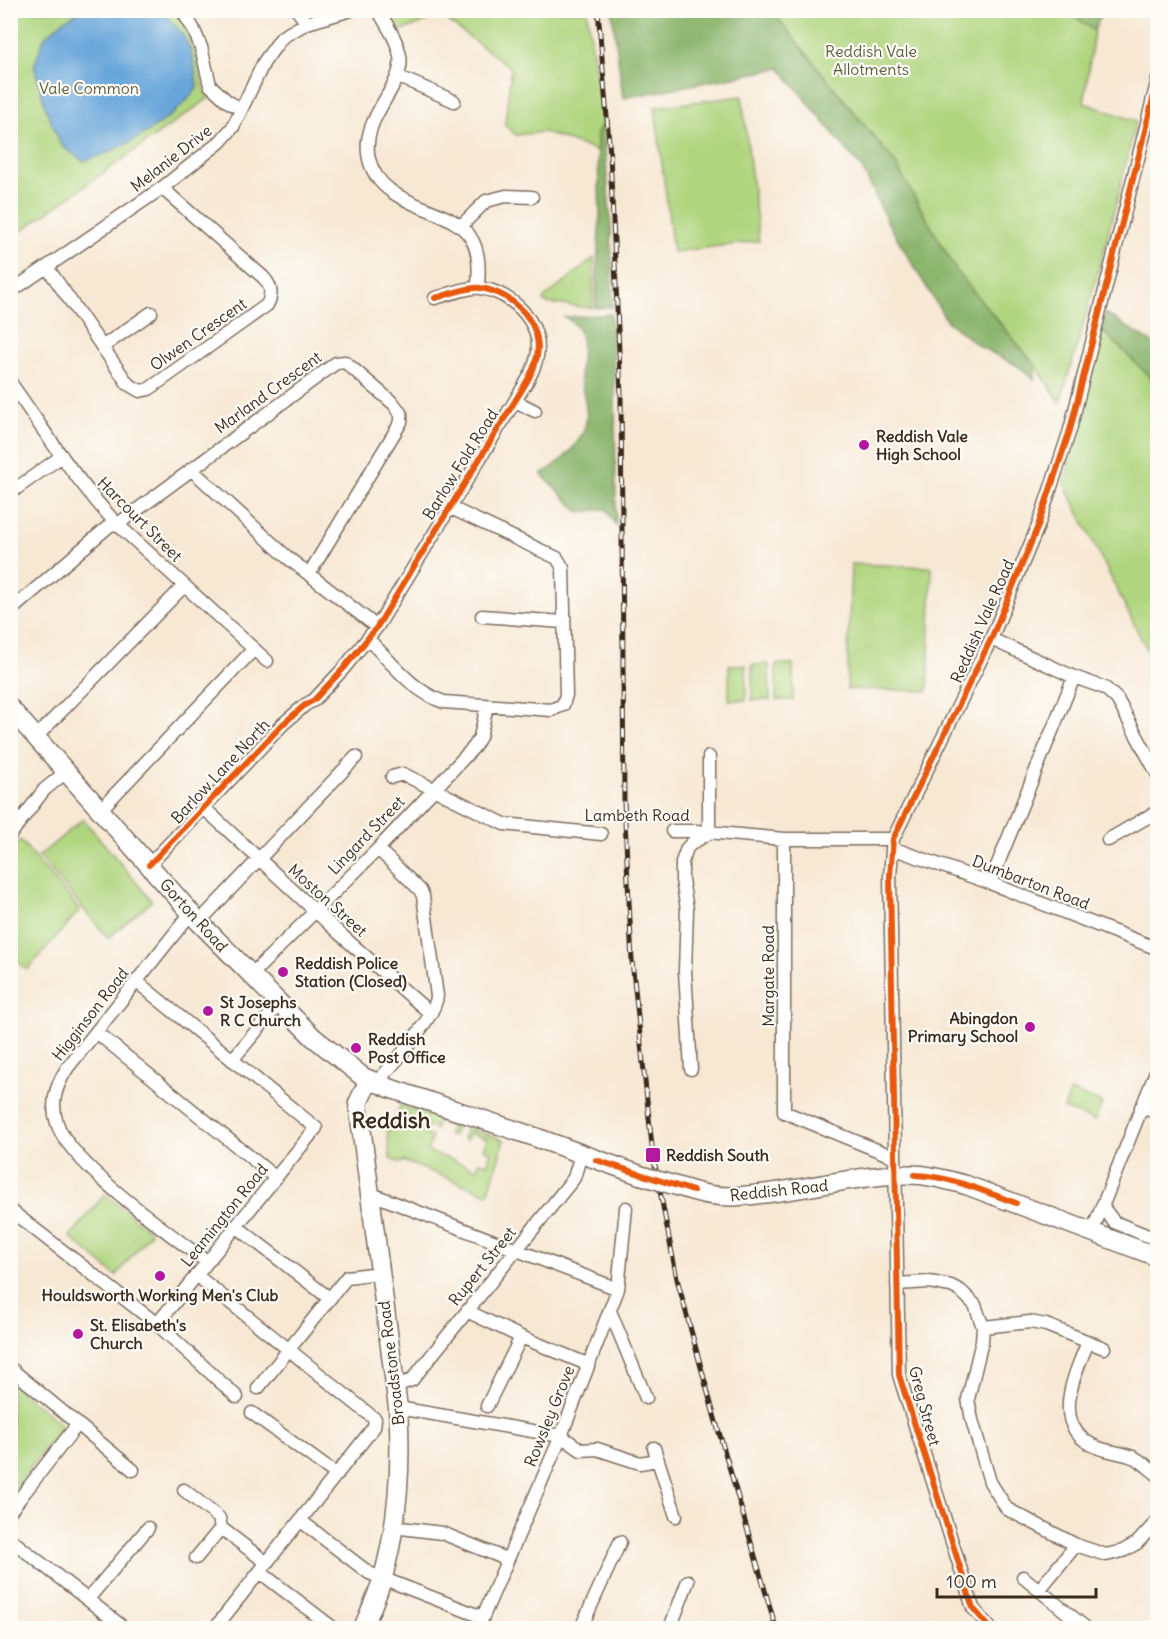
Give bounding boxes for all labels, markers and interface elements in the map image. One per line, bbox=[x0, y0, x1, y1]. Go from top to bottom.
park label: Reddish Vale Allotments bbox=[825, 41, 917, 79]
park label: Vale Common bbox=[39, 78, 139, 98]
street label: Melanie Drive bbox=[126, 120, 216, 196]
street label: Olwen Crescent bbox=[146, 293, 251, 375]
street label: Marland Crescent bbox=[211, 346, 326, 437]
street label: Barlow Fold Road bbox=[418, 405, 502, 523]
place label: Reddish Vale High School bbox=[876, 426, 968, 465]
marker: Reddish Vale High School bbox=[857, 438, 871, 452]
street label: Harcourt Street bbox=[93, 472, 187, 566]
street label: Reddish Vale Road bbox=[946, 556, 1018, 686]
street label: Barlow Lane North bbox=[166, 715, 274, 827]
street label: Lingard Street bbox=[323, 791, 409, 879]
street label: Lambeth Road bbox=[584, 805, 690, 825]
street label: Dumbarton Road bbox=[969, 850, 1093, 914]
street label: Moston Street bbox=[284, 859, 372, 941]
street label: Gorton Road bbox=[156, 874, 232, 956]
street label: Margate Road bbox=[758, 925, 778, 1027]
place label: Reddish Police Station (Closed) bbox=[295, 953, 407, 992]
street label: Higginson Road bbox=[47, 963, 133, 1065]
marker: Reddish Police Station (Closed) bbox=[276, 965, 290, 979]
place label: St Josephs R C Church bbox=[220, 992, 301, 1030]
marker: St Josephs R C Church bbox=[201, 1004, 215, 1018]
place label: Abingdon Primary School bbox=[908, 1008, 1018, 1047]
marker: Abingdon Primary School bbox=[1023, 1020, 1037, 1034]
place label: Reddish Post Office bbox=[368, 1029, 446, 1067]
marker: Reddish Post Office bbox=[349, 1041, 363, 1055]
district label: Reddish bbox=[352, 1106, 431, 1134]
place label: Reddish South bbox=[666, 1145, 769, 1165]
marker: Reddish South bbox=[644, 1146, 662, 1164]
street label: Leamington Road bbox=[176, 1159, 272, 1271]
street label: Reddish Road bbox=[729, 1175, 829, 1205]
street label: Rupert Street bbox=[444, 1222, 520, 1309]
marker: Houldsworth Working Men's Club bbox=[153, 1269, 167, 1283]
place label: Houldsworth Working Men's Club bbox=[42, 1285, 279, 1306]
street label: Broadstone Road bbox=[373, 1300, 409, 1426]
place label: St. Elisabeth's Church bbox=[90, 1315, 186, 1353]
marker: St. Elisabeth's Church bbox=[71, 1327, 85, 1341]
street label: Rowsley Grove bbox=[520, 1363, 578, 1469]
street label: Greg Street bbox=[905, 1364, 945, 1449]
scale bar bbox=[937, 1561, 1096, 1599]
text: 100 m bbox=[946, 1570, 997, 1593]

